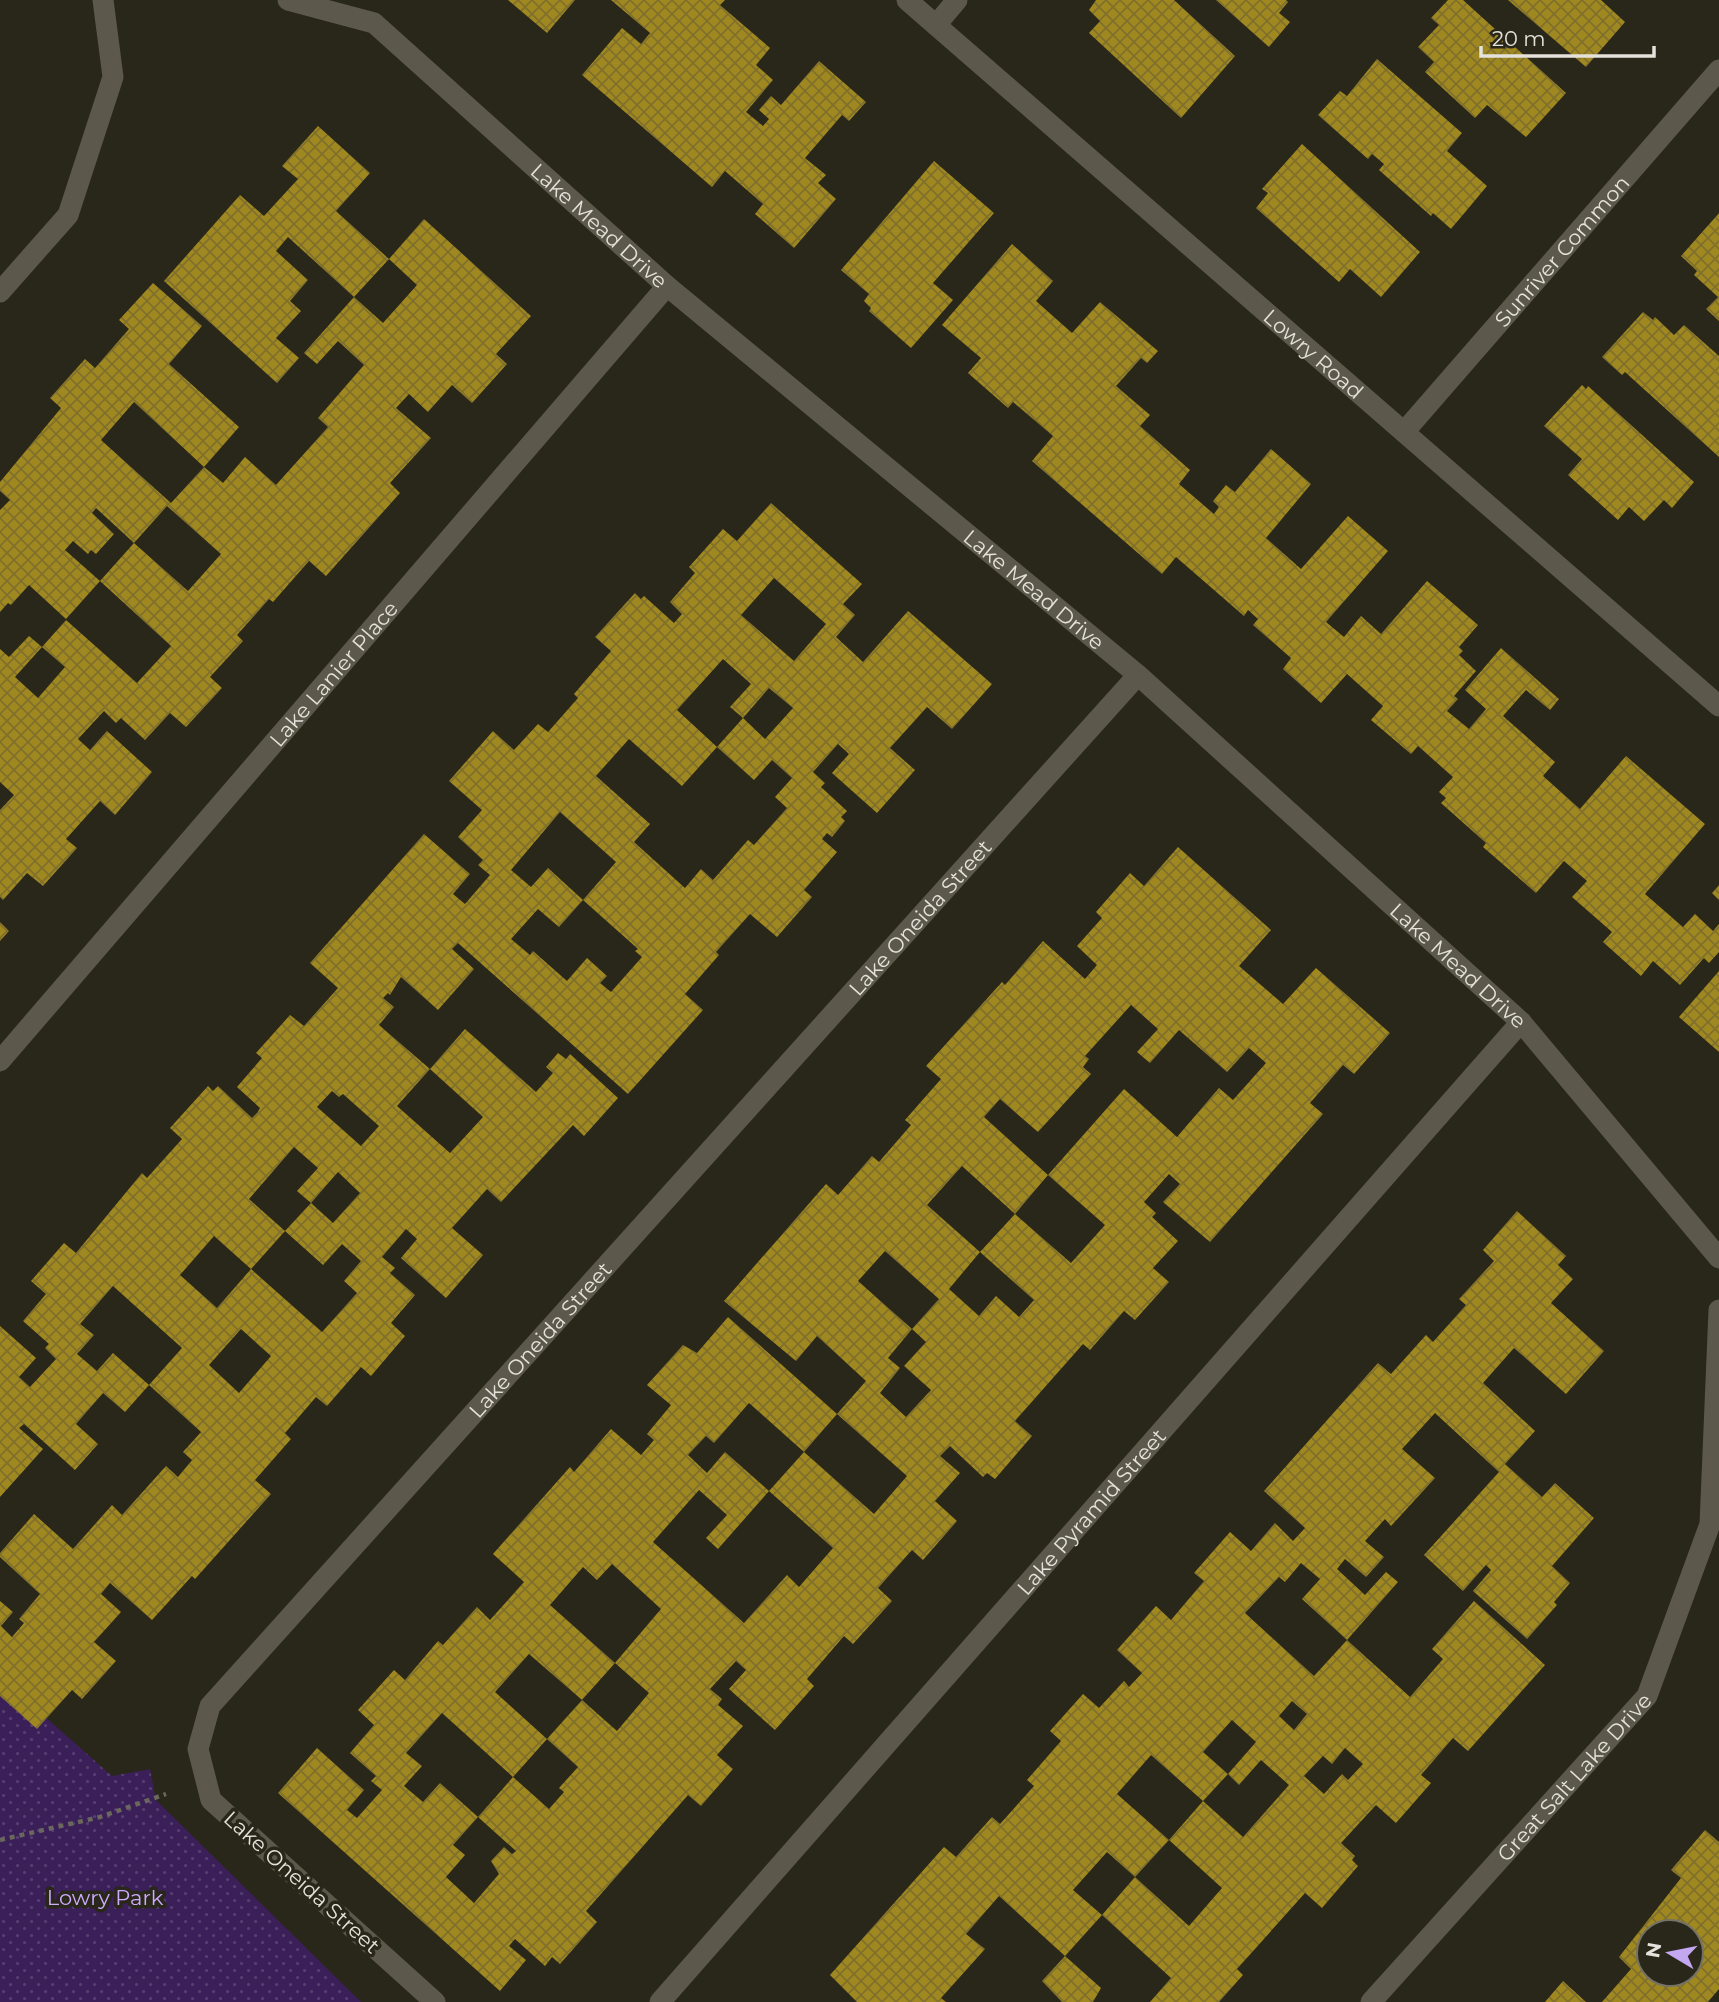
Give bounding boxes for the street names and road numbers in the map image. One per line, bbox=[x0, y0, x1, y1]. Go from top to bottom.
street label: Lake Mead Drive bbox=[526, 158, 673, 293]
street label: Sunriver Common bbox=[1489, 170, 1634, 332]
street label: Lowry Road bbox=[1259, 304, 1369, 404]
street label: Lake Mead Drive bbox=[959, 524, 1110, 655]
street label: Lake Lanier Place bbox=[264, 596, 403, 751]
street label: Lake Oneida Street bbox=[843, 834, 996, 1000]
street label: Lake Mead Drive bbox=[1385, 897, 1532, 1033]
street label: Lake Oneida Street bbox=[463, 1256, 616, 1423]
street label: Lake Pyramid Street bbox=[1011, 1423, 1171, 1600]
street label: Great Salt Lake Drive bbox=[1492, 1688, 1656, 1866]
street label: Lake Oneida Street bbox=[219, 1806, 385, 1958]

